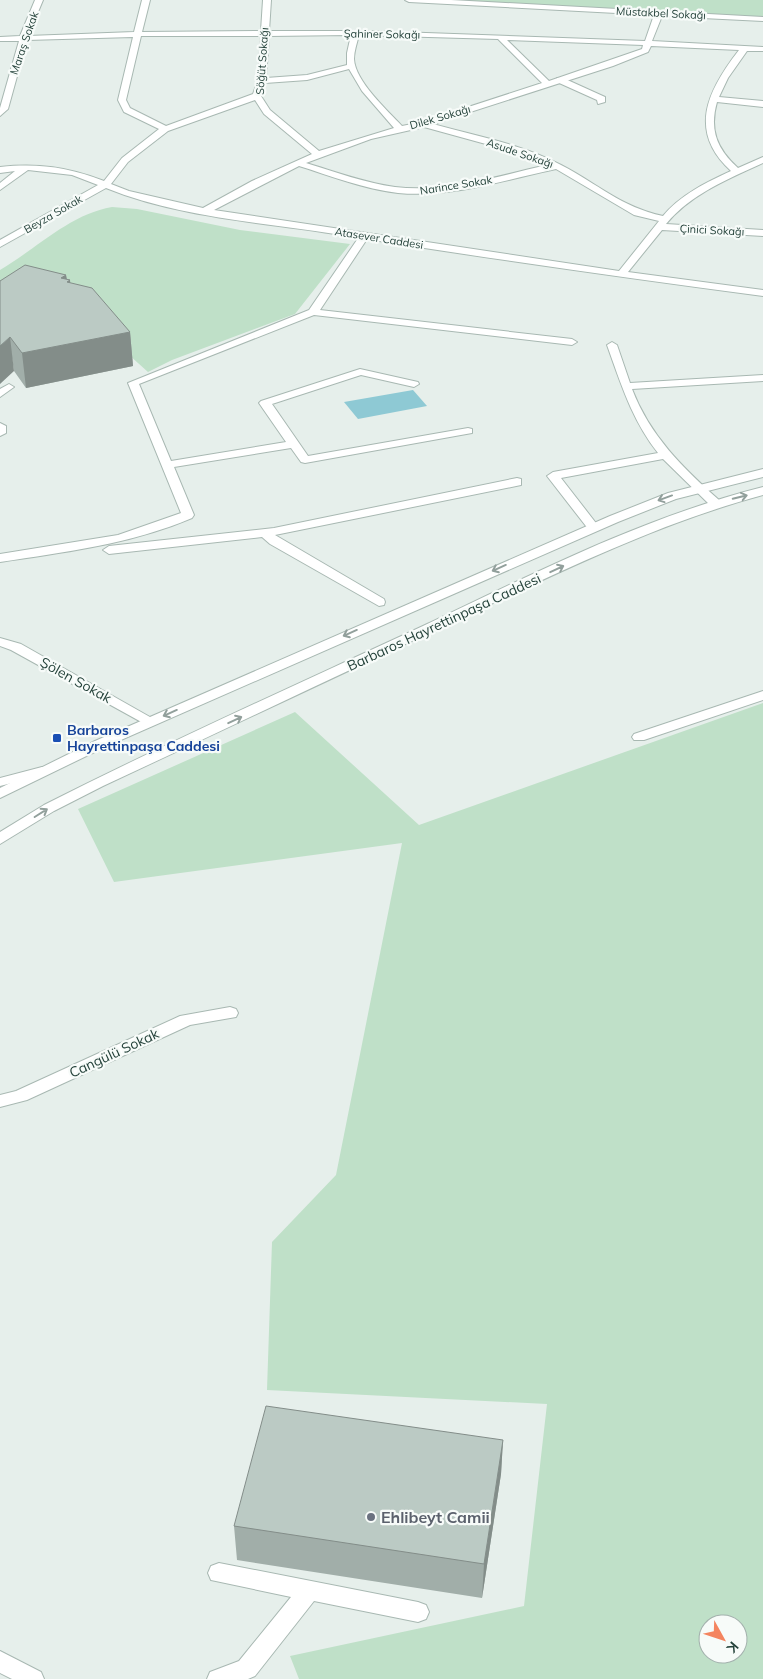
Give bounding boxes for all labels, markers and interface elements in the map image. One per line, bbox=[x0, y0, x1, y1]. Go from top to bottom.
street label: Müstakbel Sokağı bbox=[616, 4, 706, 22]
street label: Maraş Sokak bbox=[7, 9, 41, 76]
street label: Şahiner Sokağı bbox=[344, 26, 420, 42]
street label: Söğüt Sokağı bbox=[253, 27, 271, 95]
street label: Dilek Sokağı bbox=[408, 102, 472, 132]
street label: Asude Sokağı bbox=[485, 135, 555, 171]
street label: Narince Sokak bbox=[419, 172, 494, 198]
street label: Beyza Sokak bbox=[21, 191, 85, 236]
street label: Çinici Sokağı bbox=[679, 221, 745, 239]
street label: Atasever Caddesi bbox=[334, 224, 424, 252]
one-way arrow bbox=[731, 492, 747, 501]
one-way arrow bbox=[658, 494, 673, 503]
one-way arrow bbox=[492, 564, 507, 574]
one-way arrow bbox=[549, 564, 564, 574]
street label: Barbaros Hayrettinpaşa Caddesi bbox=[344, 569, 544, 675]
one-way arrow bbox=[343, 629, 358, 639]
street label: Şölen Sokak bbox=[37, 653, 116, 707]
one-way arrow bbox=[163, 708, 178, 718]
one-way arrow bbox=[227, 715, 242, 724]
place label: Barbaros Hayrettinpaşa Caddesi bbox=[67, 721, 220, 755]
marker: Barbaros Hayrettinpaşa Caddesi bbox=[51, 732, 63, 744]
one-way arrow bbox=[34, 807, 48, 817]
street label: Cangülü Sokak bbox=[66, 1024, 162, 1082]
place label: Ehlibeyt Camii bbox=[381, 1507, 490, 1527]
marker: Ehlibeyt Camii bbox=[365, 1511, 377, 1523]
north arrow bbox=[698, 1614, 748, 1664]
text: K bbox=[723, 1638, 743, 1657]

